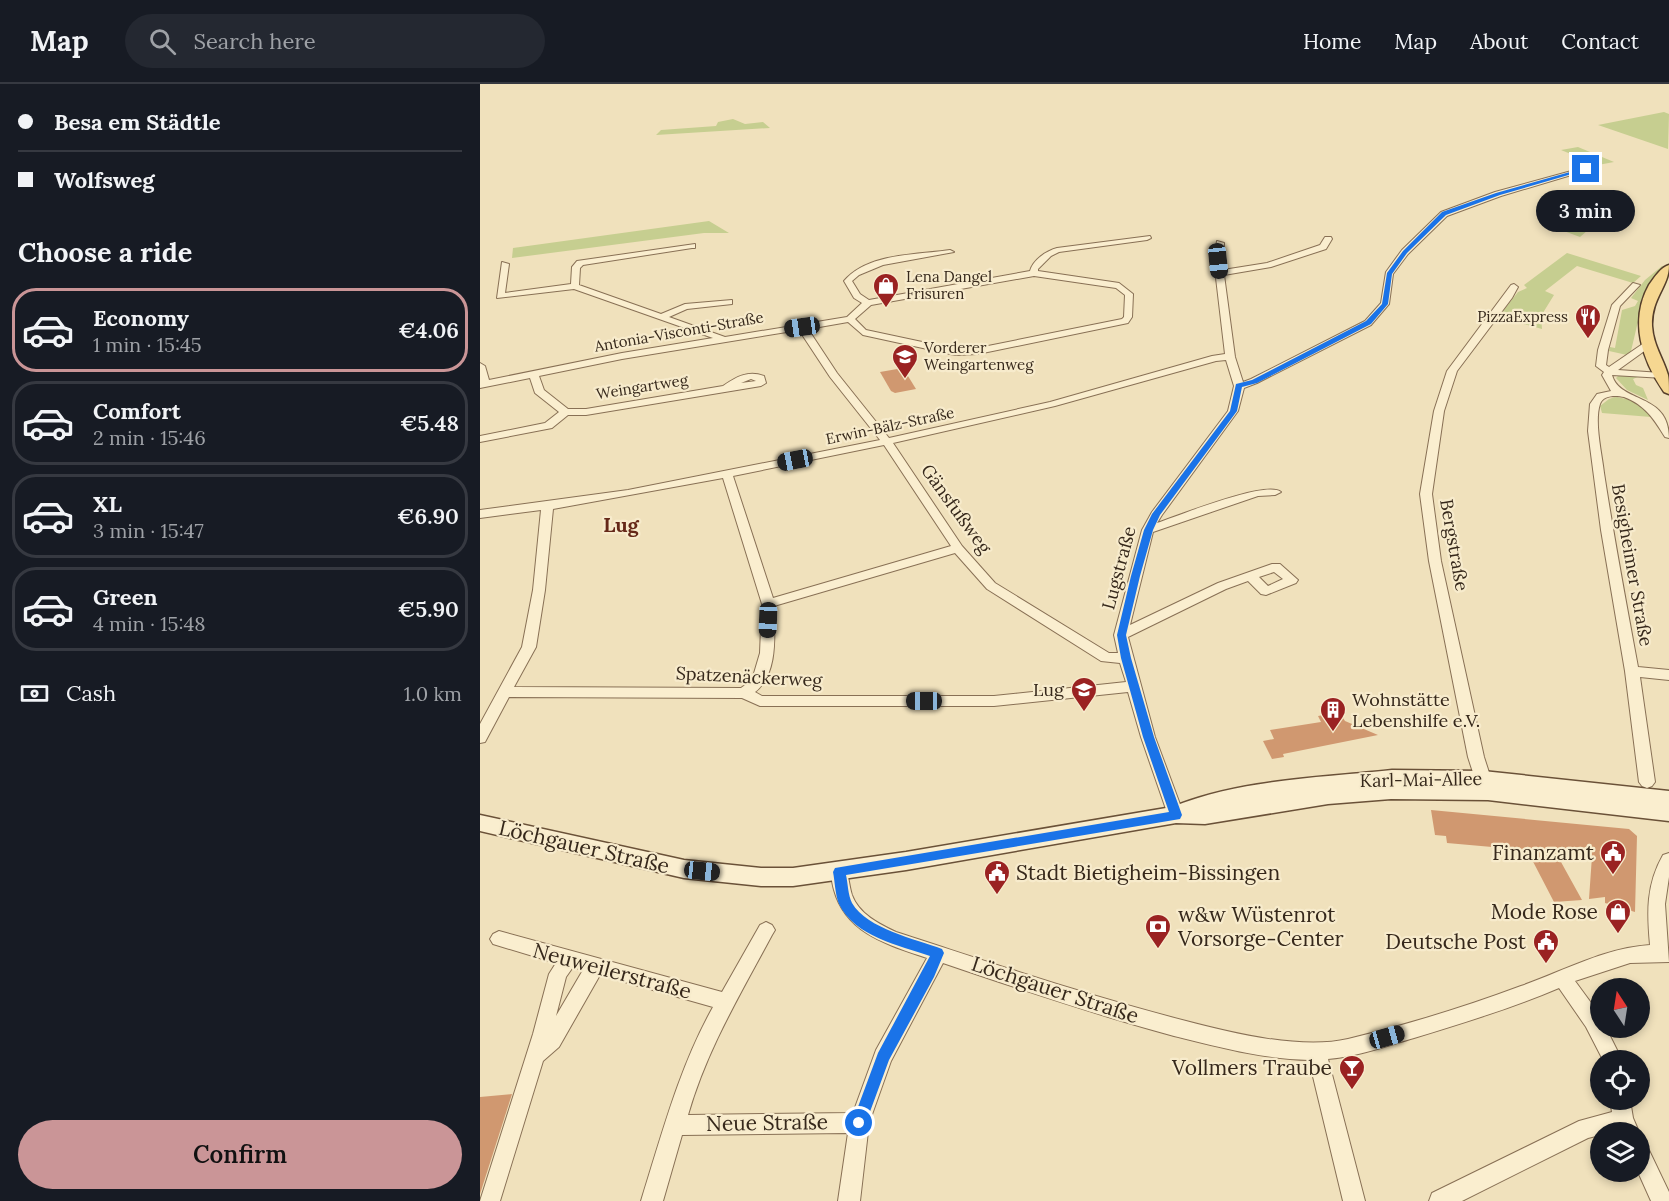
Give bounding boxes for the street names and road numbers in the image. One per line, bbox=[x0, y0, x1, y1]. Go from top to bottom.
street label: Antonia-Visconti-Straße bbox=[592, 307, 765, 356]
street label: Weingartweg bbox=[595, 370, 690, 403]
street label: Erwin-Bälz-Straße bbox=[824, 403, 956, 448]
street label: Gänsfußweg bbox=[916, 459, 997, 559]
street label: Besigheimer Straße bbox=[1607, 482, 1658, 648]
street label: Bergstraße bbox=[1435, 497, 1474, 593]
street label: Lugstraße bbox=[1096, 523, 1141, 612]
street label: Spatzenäckerweg bbox=[675, 661, 824, 692]
street label: Karl-Mai-Allee bbox=[1360, 767, 1483, 792]
street label: Löchgauer Straße bbox=[496, 814, 672, 879]
street label: Neuweilerstraße bbox=[530, 936, 694, 1005]
street label: Löchgauer Straße bbox=[968, 950, 1142, 1029]
street label: Neue Straße bbox=[706, 1108, 828, 1137]

